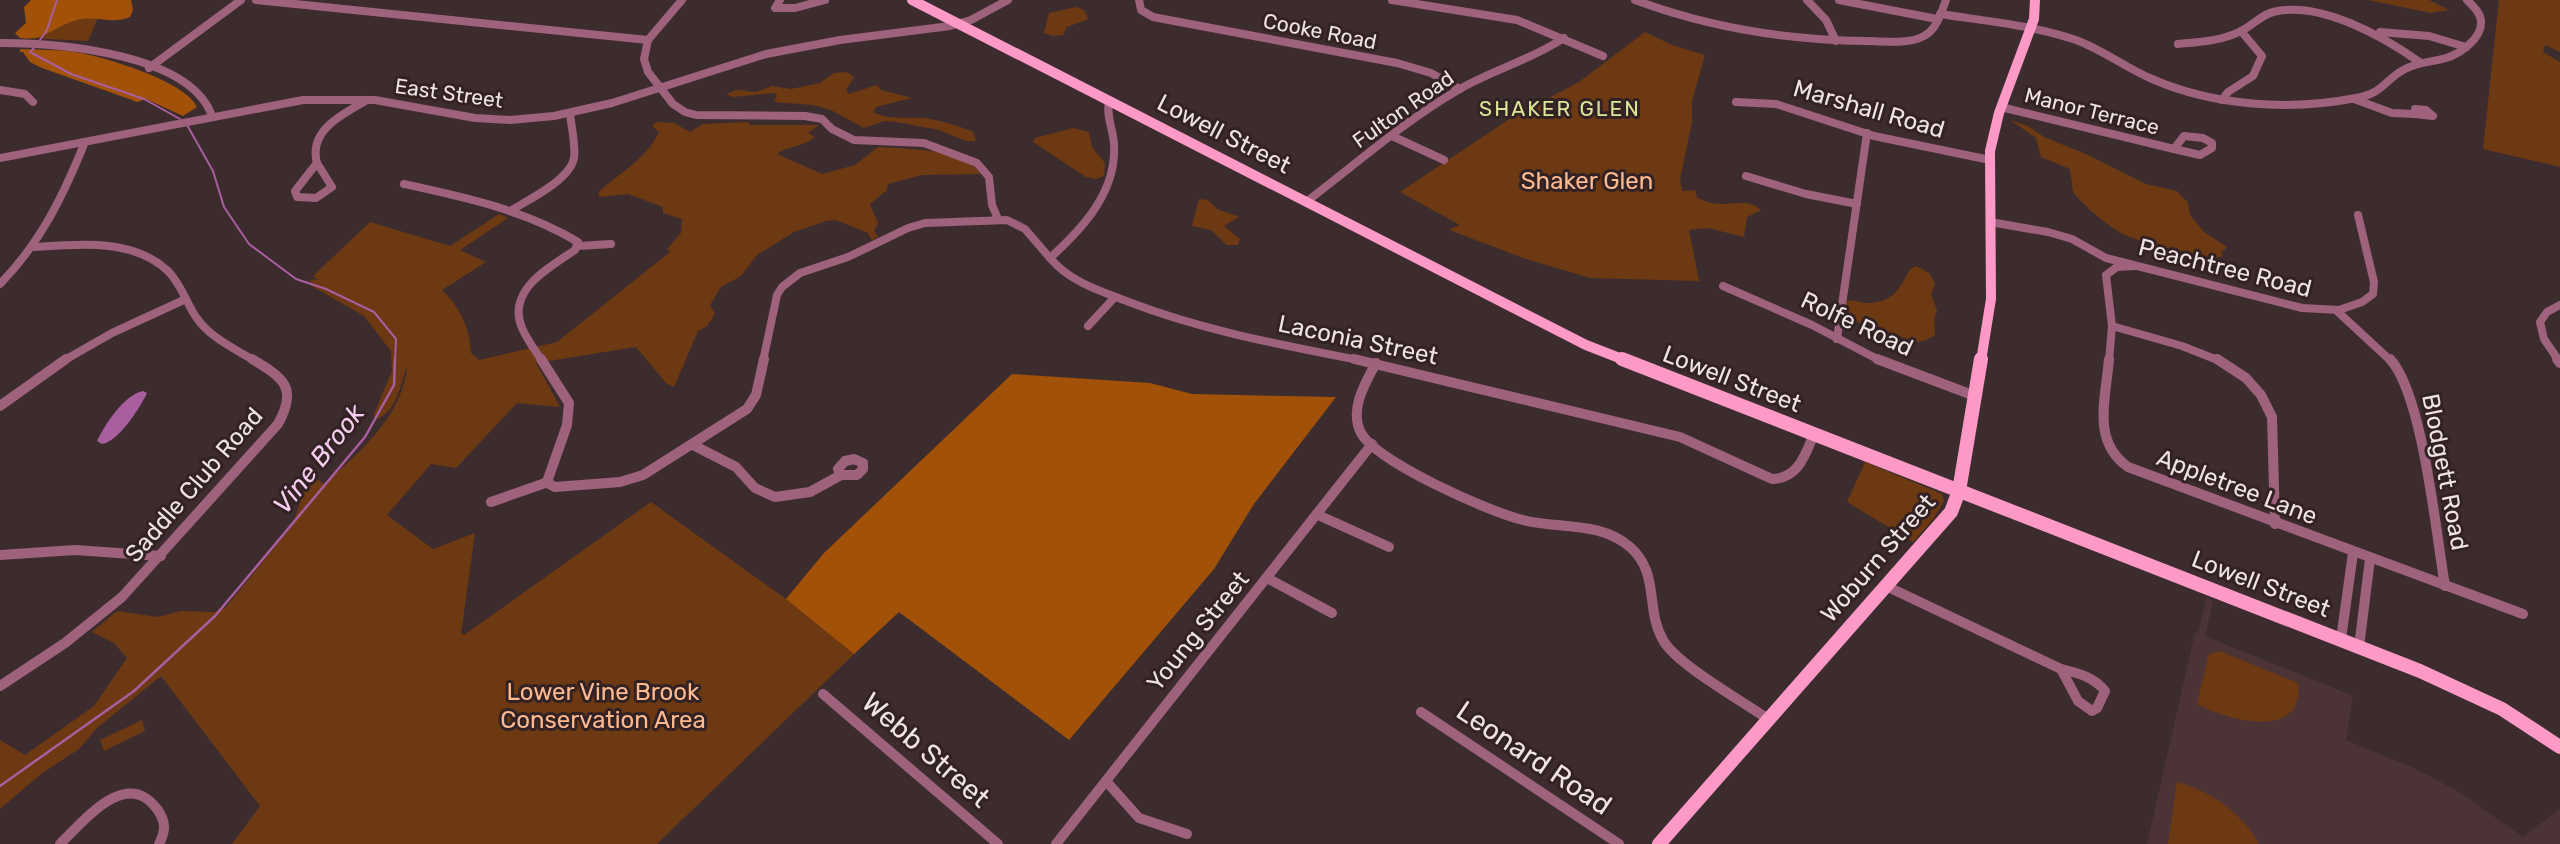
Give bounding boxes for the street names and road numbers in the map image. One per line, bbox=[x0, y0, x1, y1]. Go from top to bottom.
street label: Cooke Road bbox=[1261, 8, 1379, 54]
street label: Fulton Road bbox=[1348, 65, 1458, 153]
street label: East Street bbox=[393, 73, 505, 113]
street label: Marshall Road bbox=[1790, 74, 1948, 144]
street label: Manor Terrace bbox=[2022, 82, 2162, 140]
street label: Lowell Street bbox=[1153, 88, 1295, 180]
street label: Peachtree Road bbox=[2135, 233, 2315, 303]
street label: Rolfe Road bbox=[1797, 286, 1917, 362]
street label: Laconia Street bbox=[1276, 309, 1440, 371]
street label: Lowell Street bbox=[1659, 340, 1805, 418]
street label: Blodgett Road bbox=[2416, 391, 2474, 553]
street label: Saddle Club Road bbox=[119, 402, 269, 568]
street label: Appletree Lane bbox=[2153, 444, 2321, 530]
street label: Woburn Street bbox=[1815, 488, 1941, 628]
street label: Lowell Street bbox=[2188, 545, 2334, 623]
street label: Young Street bbox=[1141, 566, 1255, 696]
street label: Webb Street bbox=[855, 686, 997, 815]
street label: Leonard Road bbox=[1450, 694, 1618, 822]

